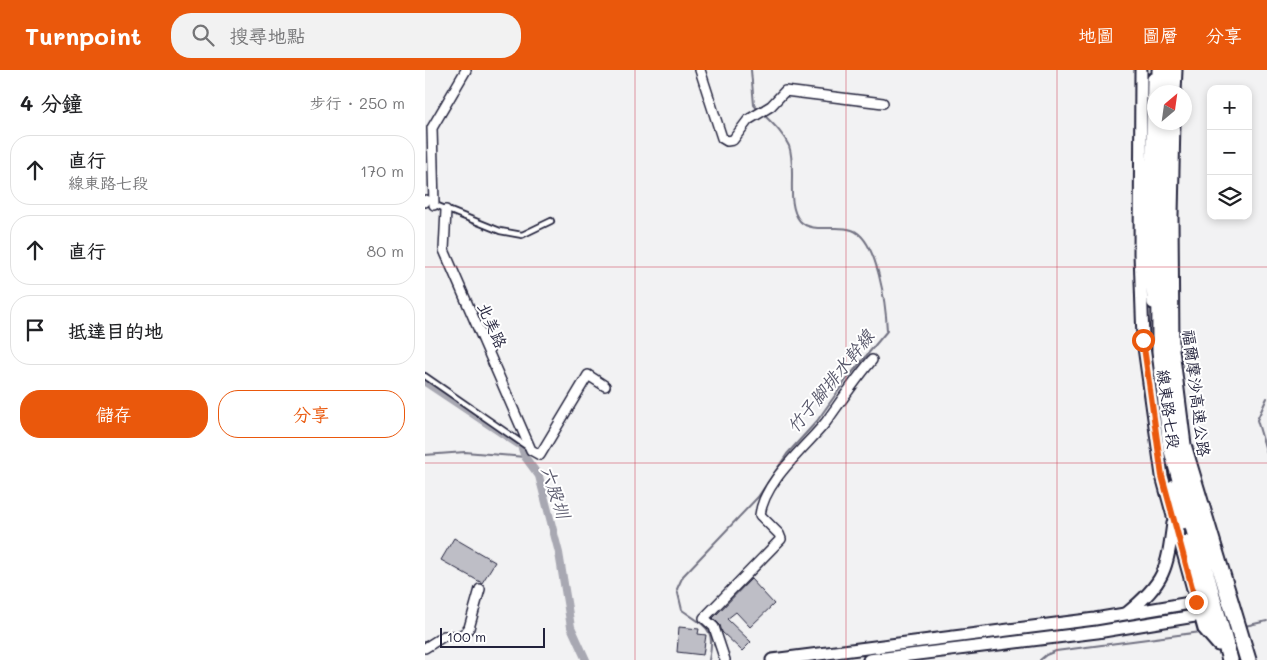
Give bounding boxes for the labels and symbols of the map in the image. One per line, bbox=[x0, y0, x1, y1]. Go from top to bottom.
north arrow bbox=[1147, 85, 1192, 130]
street label: 北美路 bbox=[474, 299, 512, 351]
water label: 竹子腳排水幹線 bbox=[781, 324, 880, 438]
street label: 福爾摩沙高速公路 bbox=[1179, 328, 1215, 458]
route start bbox=[1132, 329, 1155, 352]
street label: 線東路七段 bbox=[1153, 368, 1185, 450]
water label: 六股圳 bbox=[536, 463, 577, 523]
route end bbox=[1185, 591, 1208, 614]
scale bar bbox=[440, 625, 545, 648]

